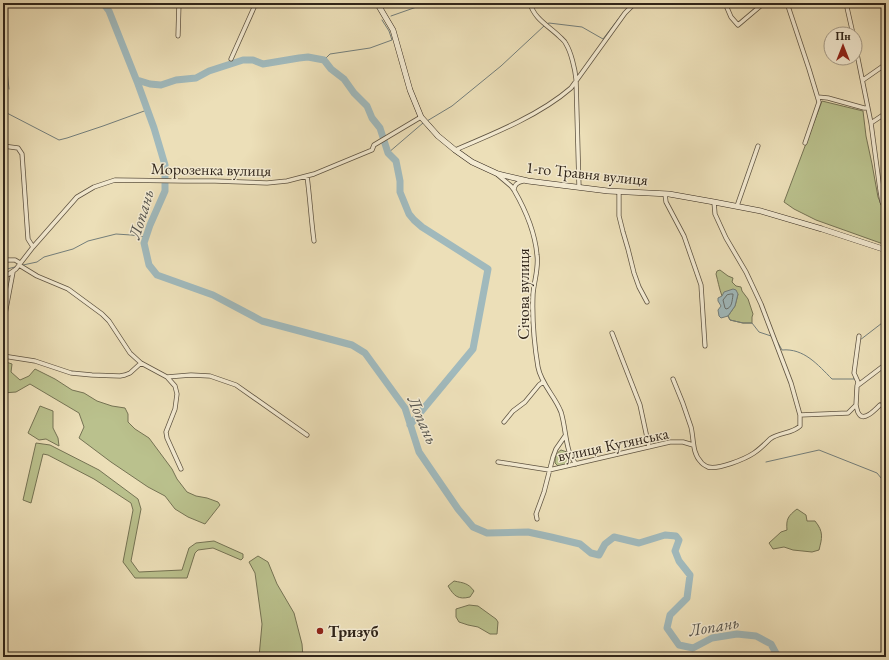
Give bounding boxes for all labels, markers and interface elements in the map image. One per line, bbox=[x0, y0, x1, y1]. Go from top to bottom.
north arrow bbox=[823, 26, 863, 66]
text: Пн bbox=[835, 29, 851, 43]
street label: 1-го Травня вулиця bbox=[525, 157, 649, 190]
street label: Морозенка вулиця bbox=[151, 158, 271, 181]
water label: Лопань bbox=[123, 187, 159, 242]
street label: Січова вулиця bbox=[513, 248, 534, 340]
water label: Лопань bbox=[402, 391, 443, 448]
street label: вулиця Кутянська bbox=[556, 422, 671, 466]
water label: Лопань bbox=[686, 611, 741, 641]
place label: Тризуб bbox=[328, 621, 379, 642]
marker: Тризуб bbox=[315, 626, 325, 636]

